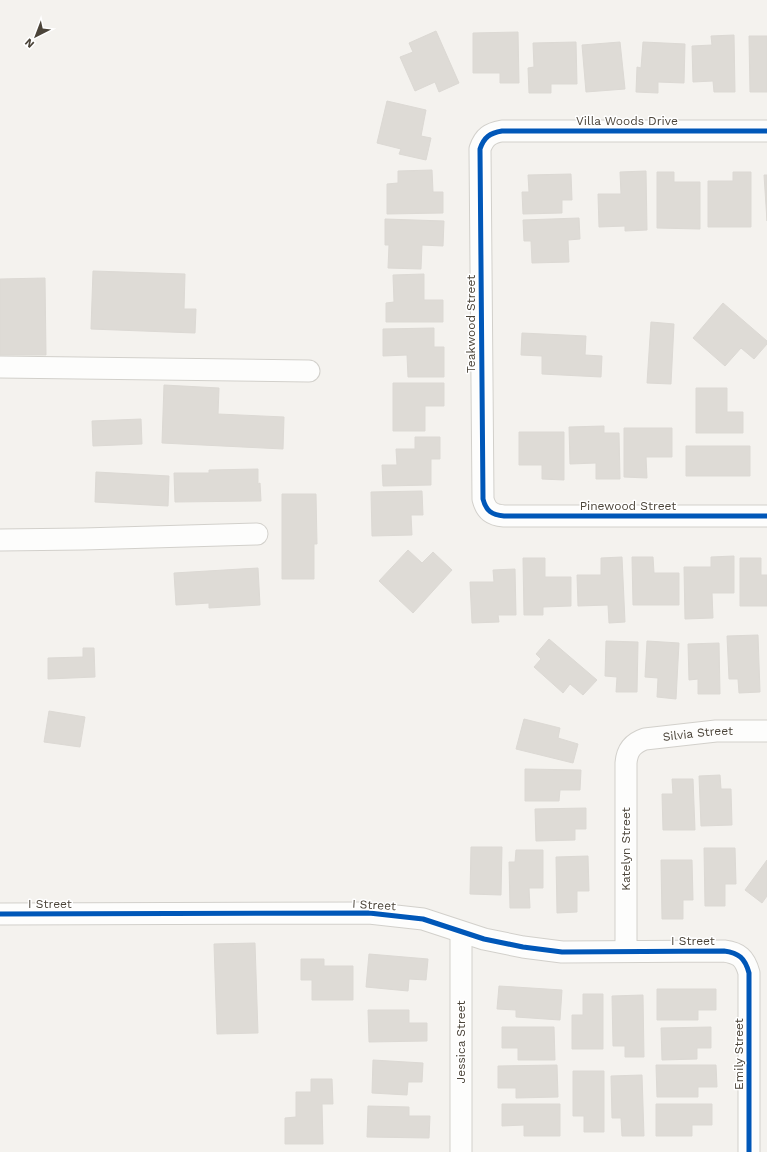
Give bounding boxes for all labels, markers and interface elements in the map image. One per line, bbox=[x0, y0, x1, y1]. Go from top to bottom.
north arrow bbox=[16, 16, 56, 56]
text: N bbox=[22, 36, 37, 51]
street label: Villa Woods Drive bbox=[576, 114, 678, 128]
street label: Teakwood Street bbox=[464, 275, 478, 373]
street label: Pinewood Street bbox=[580, 499, 676, 513]
street label: Silvia Street bbox=[662, 724, 733, 744]
street label: Katelyn Street bbox=[619, 807, 633, 891]
street label: I Street bbox=[28, 897, 72, 911]
street label: I Street bbox=[352, 897, 396, 913]
street label: I Street bbox=[671, 934, 715, 948]
street label: Jessica Street bbox=[454, 1001, 468, 1083]
street label: Emily Street bbox=[732, 1018, 746, 1090]

